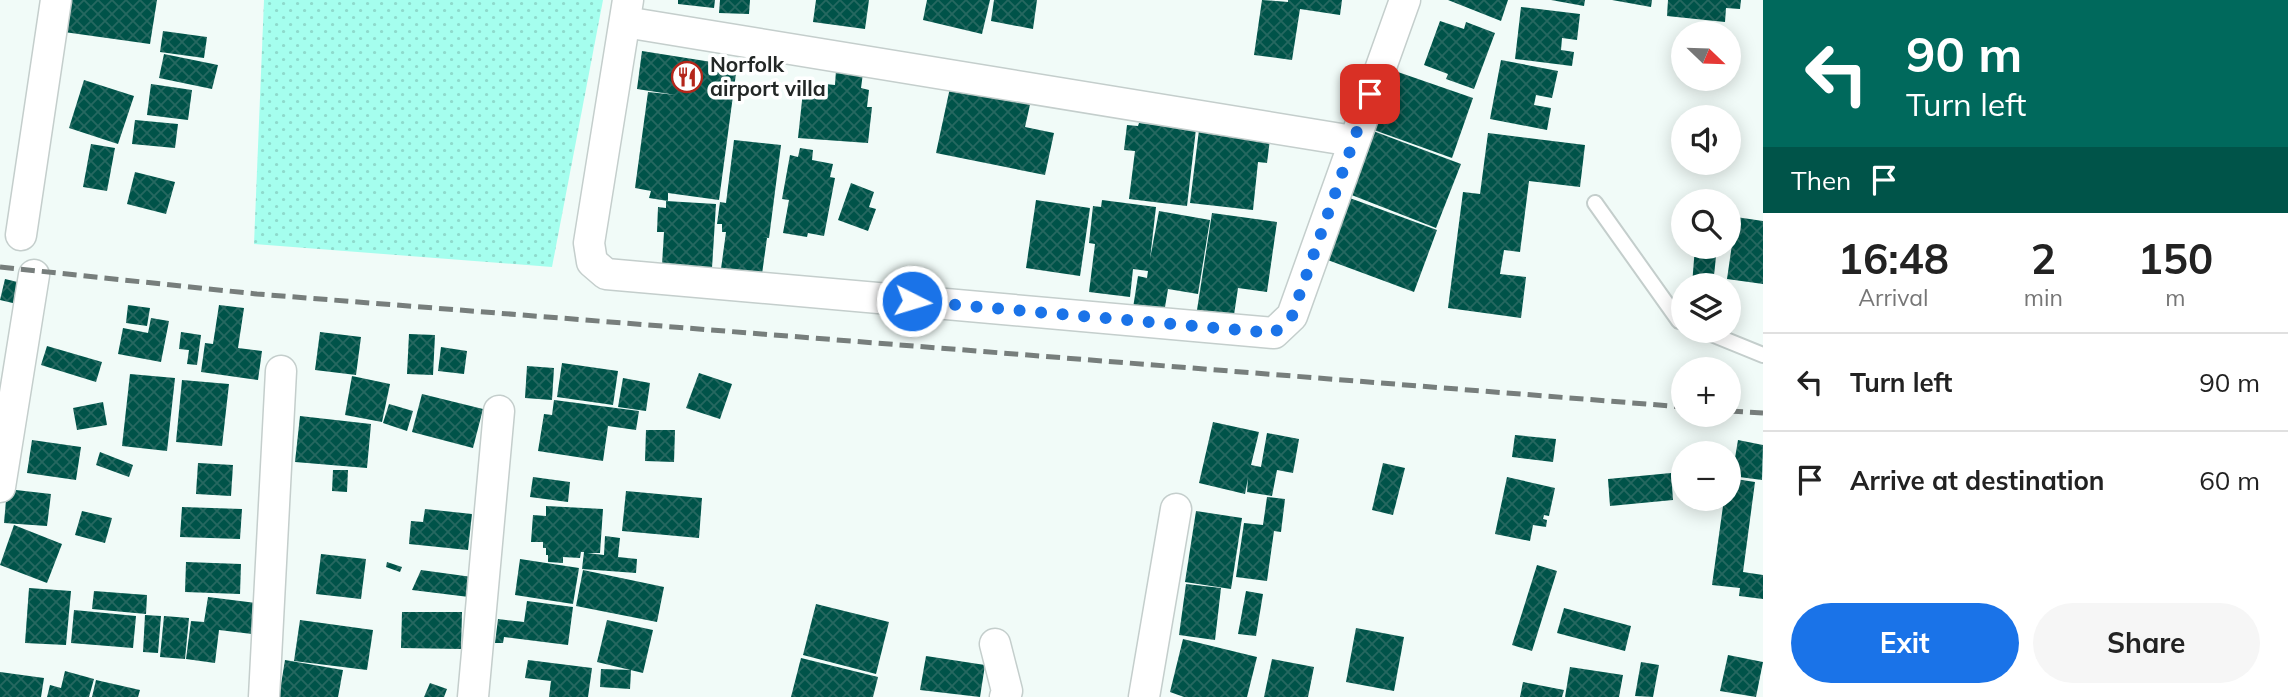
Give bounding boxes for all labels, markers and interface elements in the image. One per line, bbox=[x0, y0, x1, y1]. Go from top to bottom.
north arrow bbox=[1671, 21, 1741, 91]
map controls bbox=[1671, 21, 1741, 511]
text: 90 m bbox=[1906, 23, 2022, 84]
icon: left bbox=[1791, 28, 1882, 119]
place label: Norfolk airport villa bbox=[710, 51, 826, 101]
restaurant icon: Norfolk airport villa bbox=[670, 60, 704, 94]
pin bbox=[1340, 64, 1400, 124]
icon: arrive bbox=[1351, 75, 1389, 113]
text: Turn left bbox=[1906, 84, 2026, 124]
button: sound bbox=[1671, 105, 1741, 175]
icon: arrive bbox=[1865, 161, 1903, 199]
text: Then bbox=[1791, 164, 1851, 197]
button: search bbox=[1671, 189, 1741, 259]
text: 16:48 bbox=[1838, 232, 1949, 285]
text: 2 bbox=[2031, 232, 2056, 285]
text: 150 bbox=[2138, 232, 2213, 285]
position arrow bbox=[875, 264, 949, 338]
button: layers bbox=[1671, 273, 1741, 343]
text: Arrival bbox=[1858, 283, 1929, 312]
text: min bbox=[2024, 283, 2063, 312]
text: m bbox=[2165, 283, 2186, 312]
button: + bbox=[1671, 357, 1741, 427]
icon: left bbox=[1791, 363, 1829, 401]
text: Turn left bbox=[1850, 366, 1952, 399]
text: 90 m bbox=[2199, 366, 2260, 399]
button: − bbox=[1671, 441, 1741, 511]
icon: arrive bbox=[1791, 461, 1829, 499]
text: Arrive at destination bbox=[1850, 464, 2105, 497]
text: 60 m bbox=[2199, 464, 2260, 497]
button: Exit bbox=[1791, 603, 2019, 683]
button: Share bbox=[2033, 603, 2260, 683]

